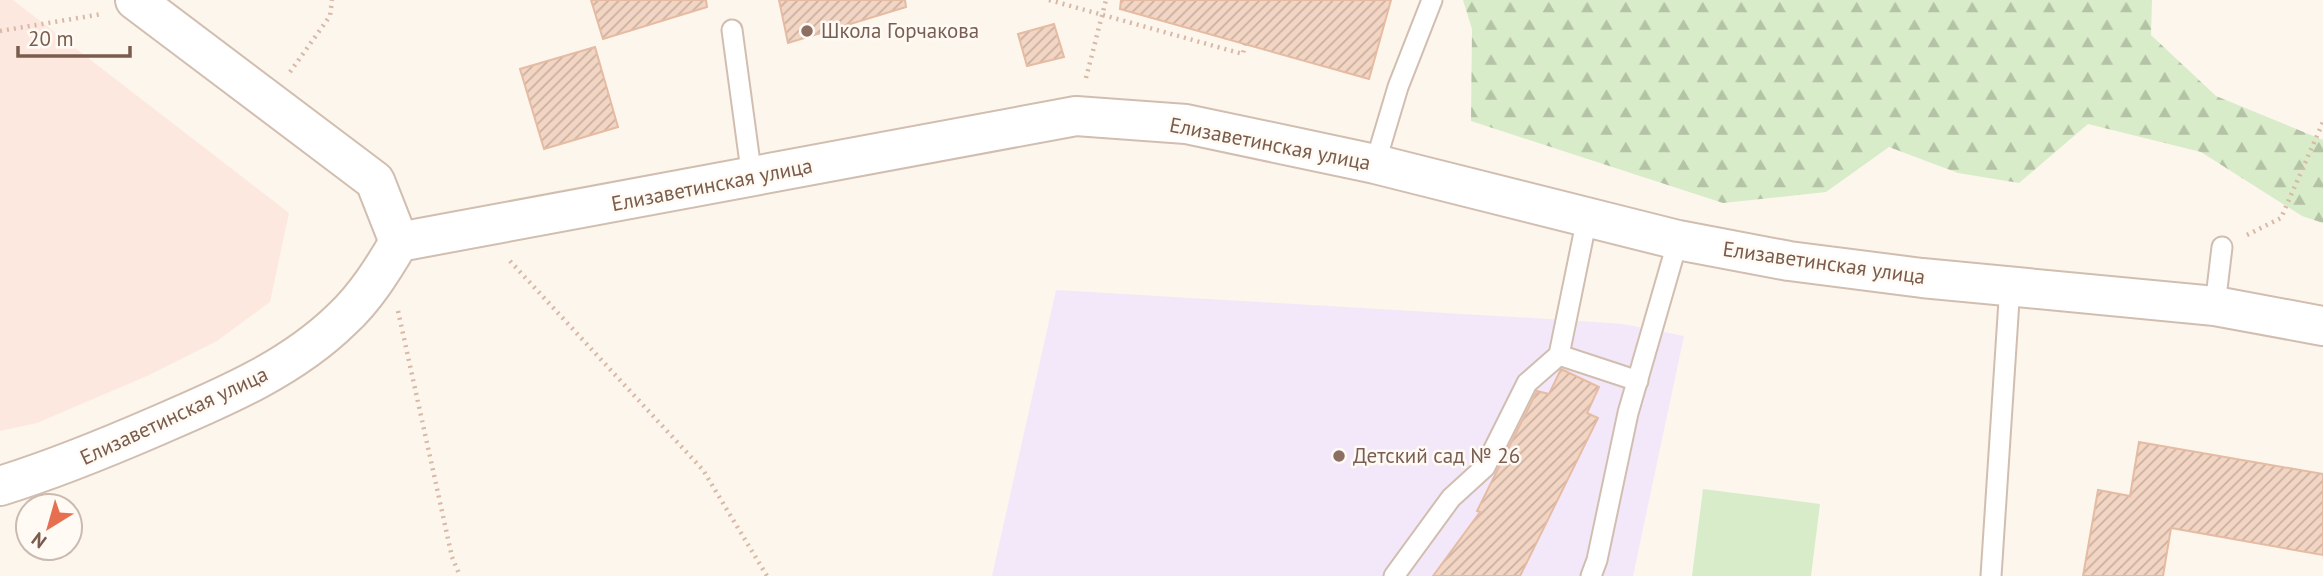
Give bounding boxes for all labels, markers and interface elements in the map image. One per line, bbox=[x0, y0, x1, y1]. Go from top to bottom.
scale bar bbox=[18, 14, 130, 58]
place label: Школа Горчакова bbox=[821, 17, 979, 44]
marker: Школа Горчакова bbox=[799, 23, 815, 39]
text: 20 m bbox=[28, 25, 74, 52]
street label: Елизаветинская улица bbox=[1167, 111, 1373, 176]
street label: Елизаветинская улица bbox=[609, 152, 815, 217]
street label: Елизаветинская улица bbox=[1721, 235, 1927, 290]
street label: Елизаветинская улица bbox=[76, 360, 272, 471]
place label: Детский сад № 26 bbox=[1353, 442, 1520, 469]
marker: Детский сад № 26 bbox=[1331, 448, 1347, 464]
north arrow bbox=[14, 492, 84, 562]
text: N bbox=[27, 527, 51, 554]

